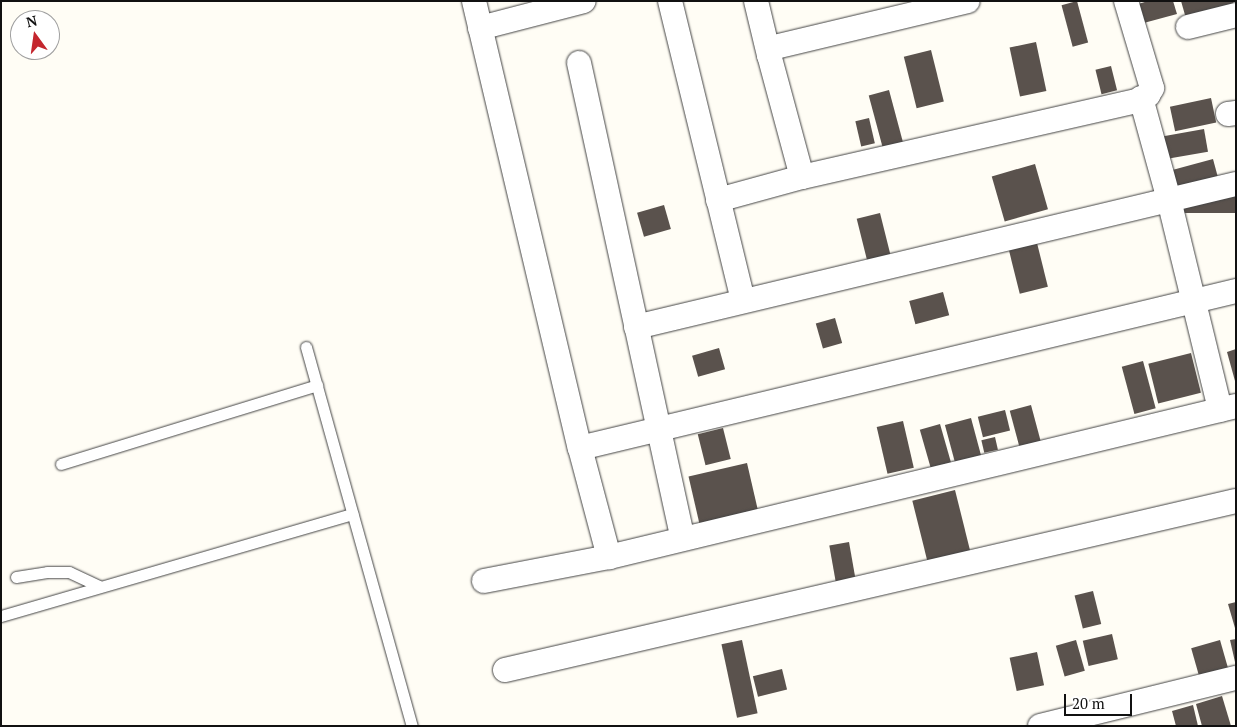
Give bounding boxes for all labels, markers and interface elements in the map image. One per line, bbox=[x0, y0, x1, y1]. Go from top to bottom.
north arrow bbox=[10, 10, 60, 60]
text: N bbox=[24, 10, 39, 31]
scale bar bbox=[1067, 684, 1134, 716]
text: 20 m bbox=[1072, 693, 1105, 713]

